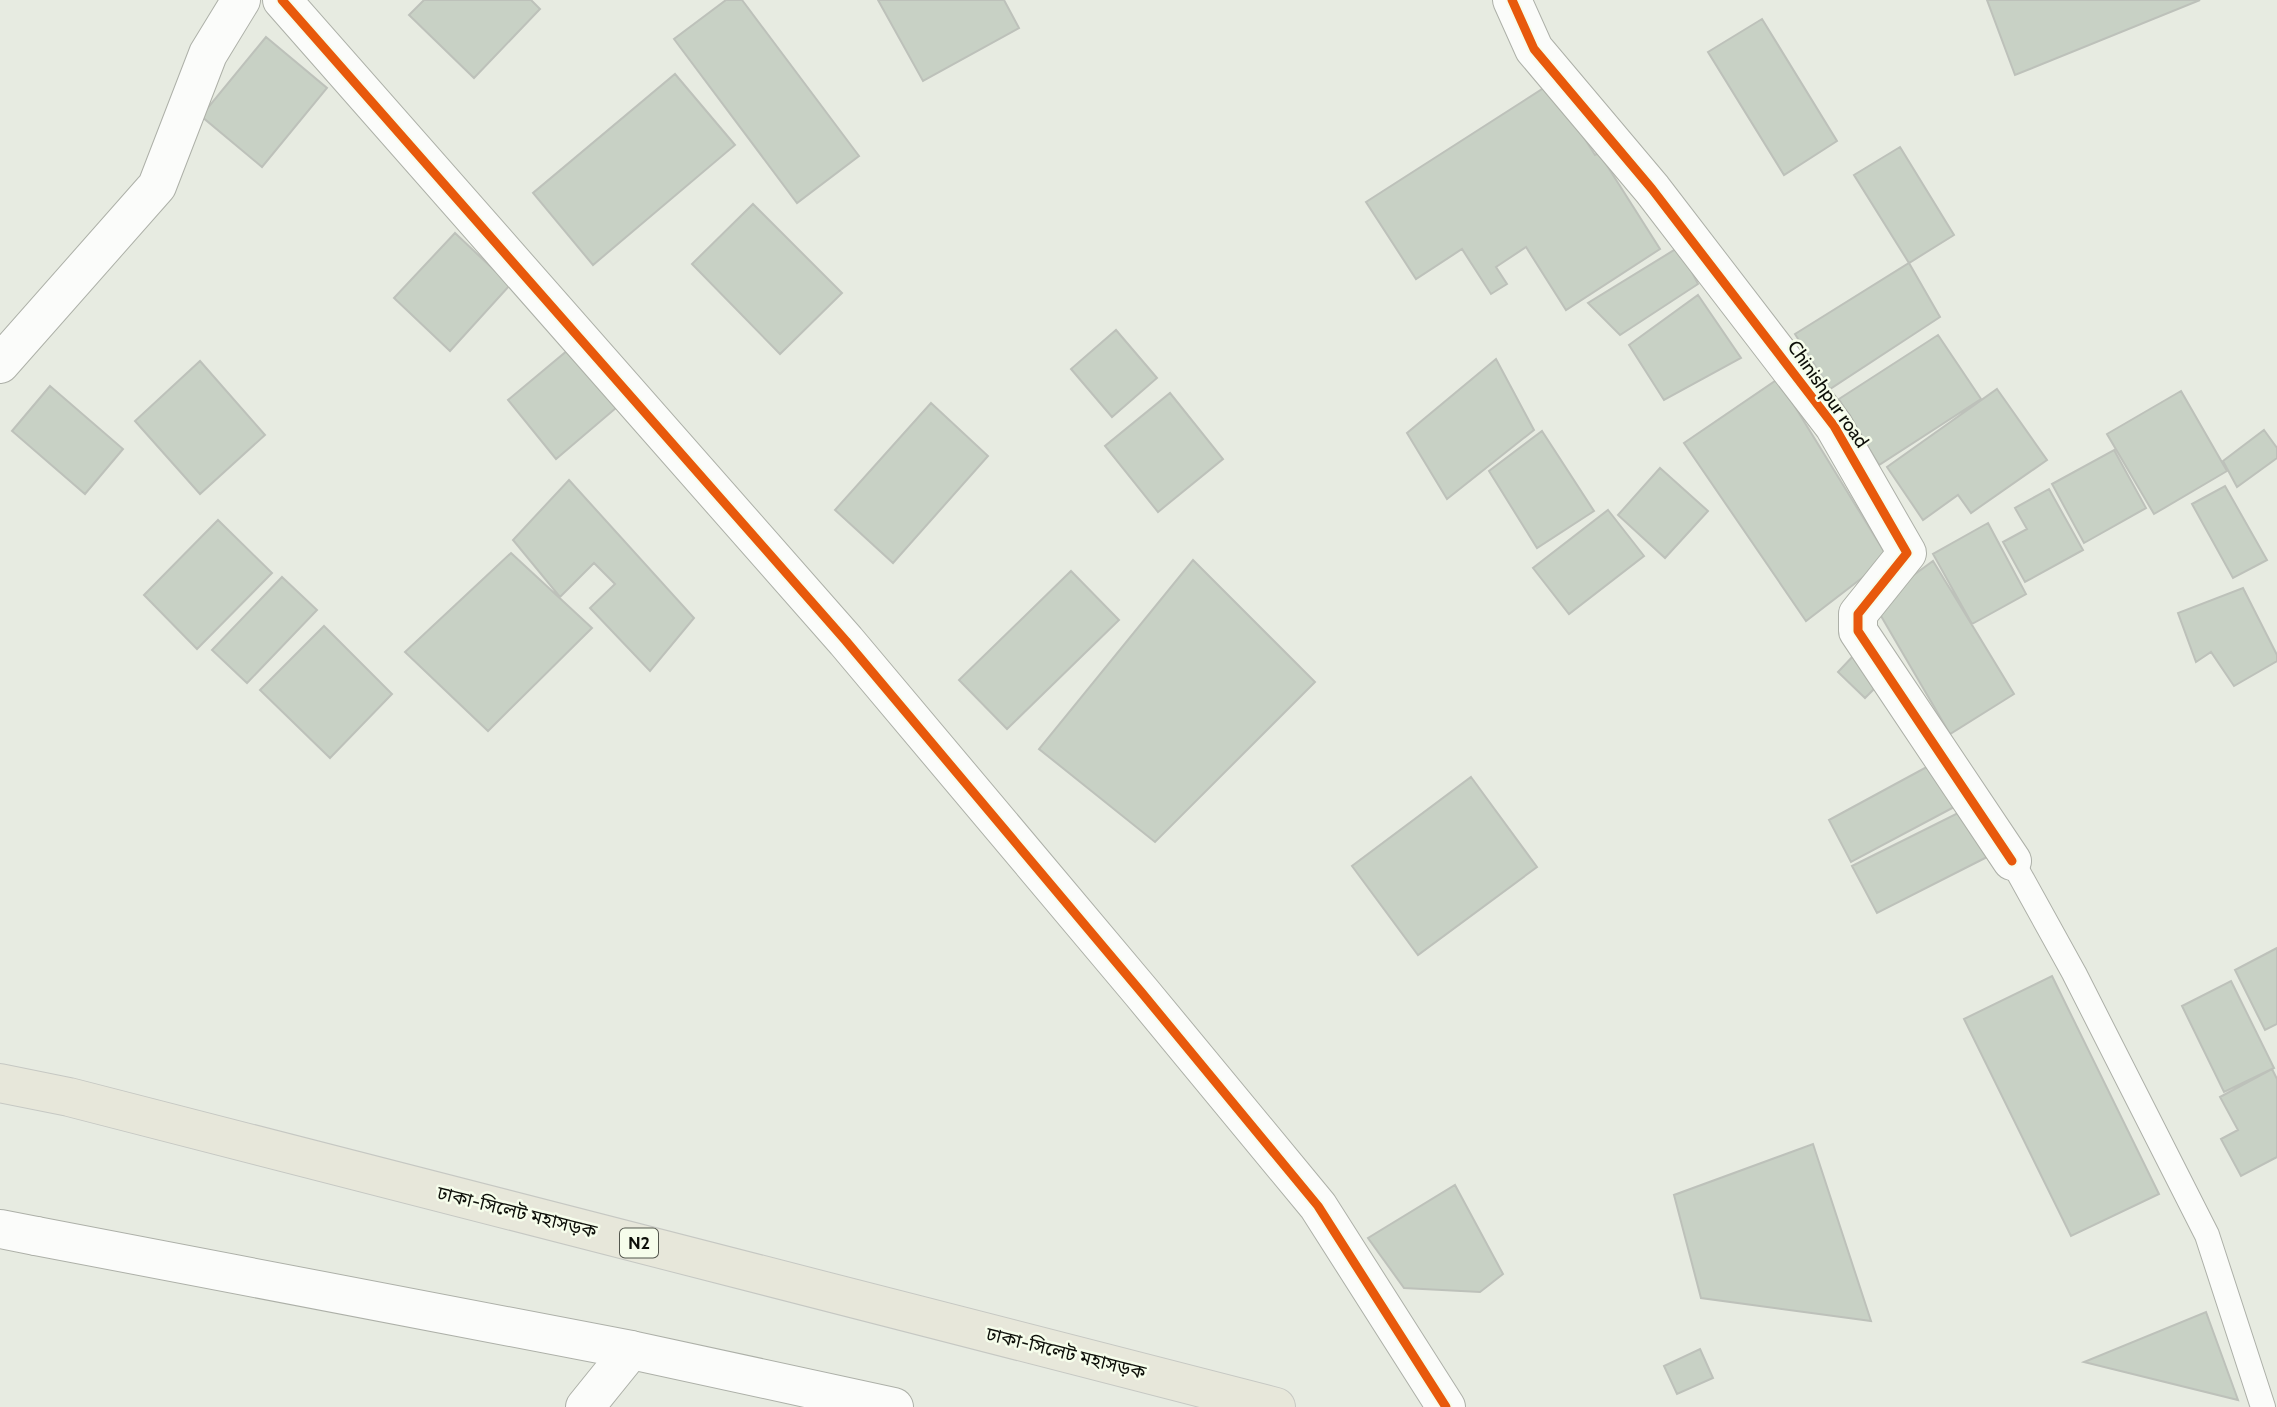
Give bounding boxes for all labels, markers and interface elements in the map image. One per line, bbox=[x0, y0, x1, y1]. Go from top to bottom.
street label: Chinishpur road bbox=[1783, 336, 1873, 452]
street label: ঢাকা-সিলেট মহাসড়ক bbox=[434, 1181, 600, 1243]
road number: N2 bbox=[620, 1228, 658, 1258]
street label: ঢাকা-সিলেট মহাসড়ক bbox=[983, 1322, 1149, 1384]

